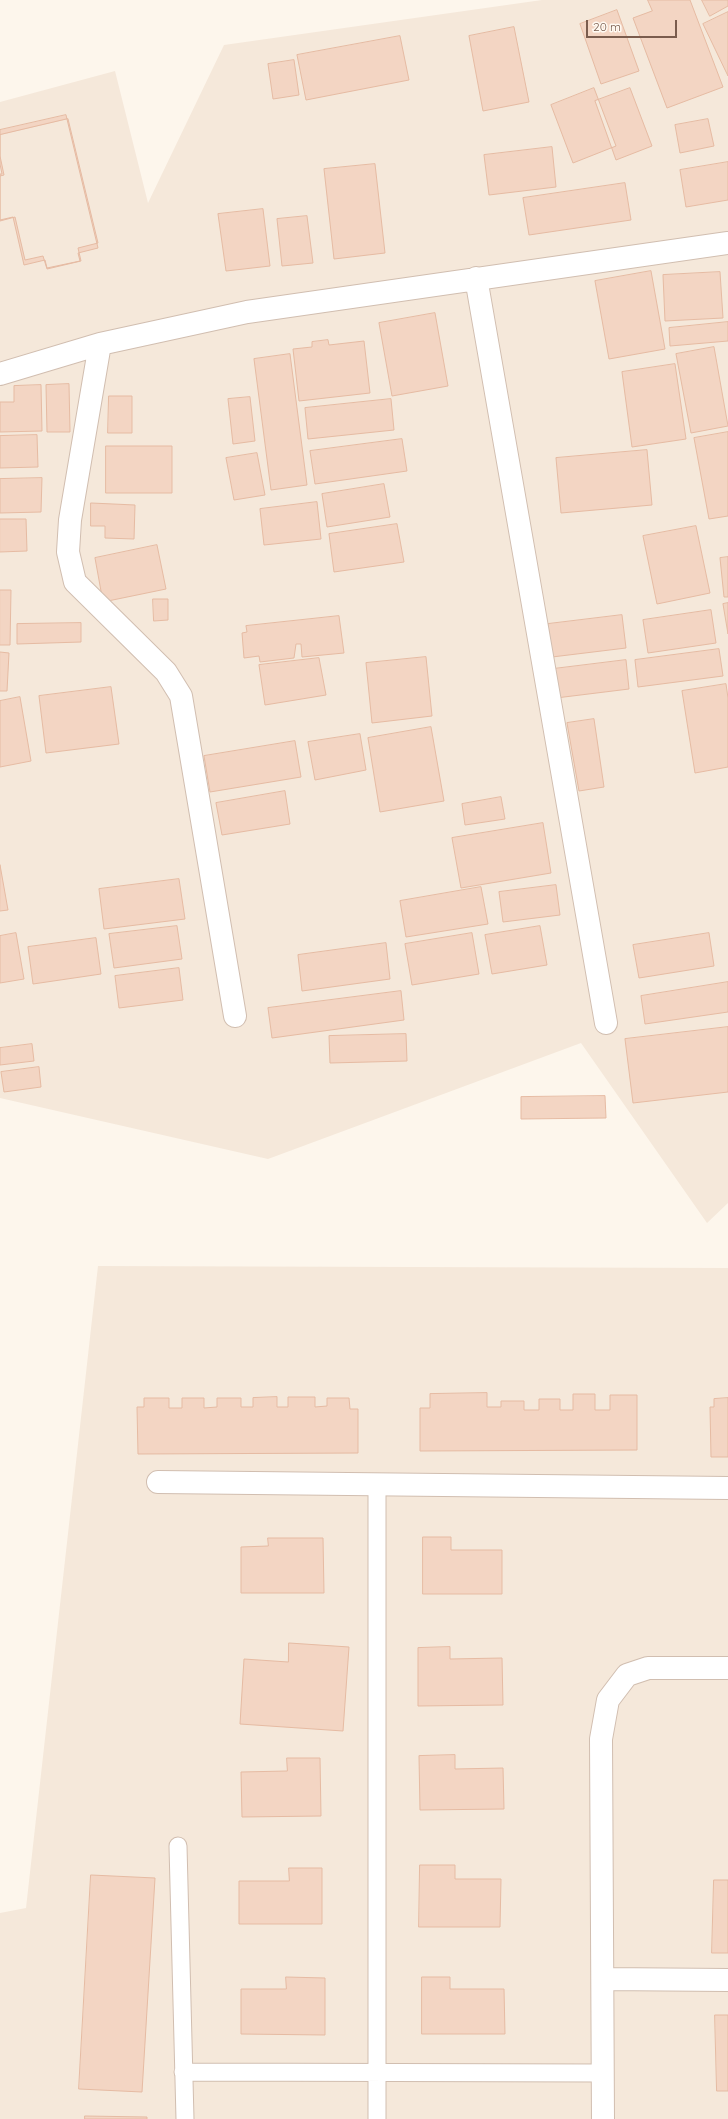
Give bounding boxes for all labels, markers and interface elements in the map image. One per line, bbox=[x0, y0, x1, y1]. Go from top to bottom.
scale bar bbox=[588, 12, 679, 38]
text: 20 m bbox=[593, 19, 621, 34]

